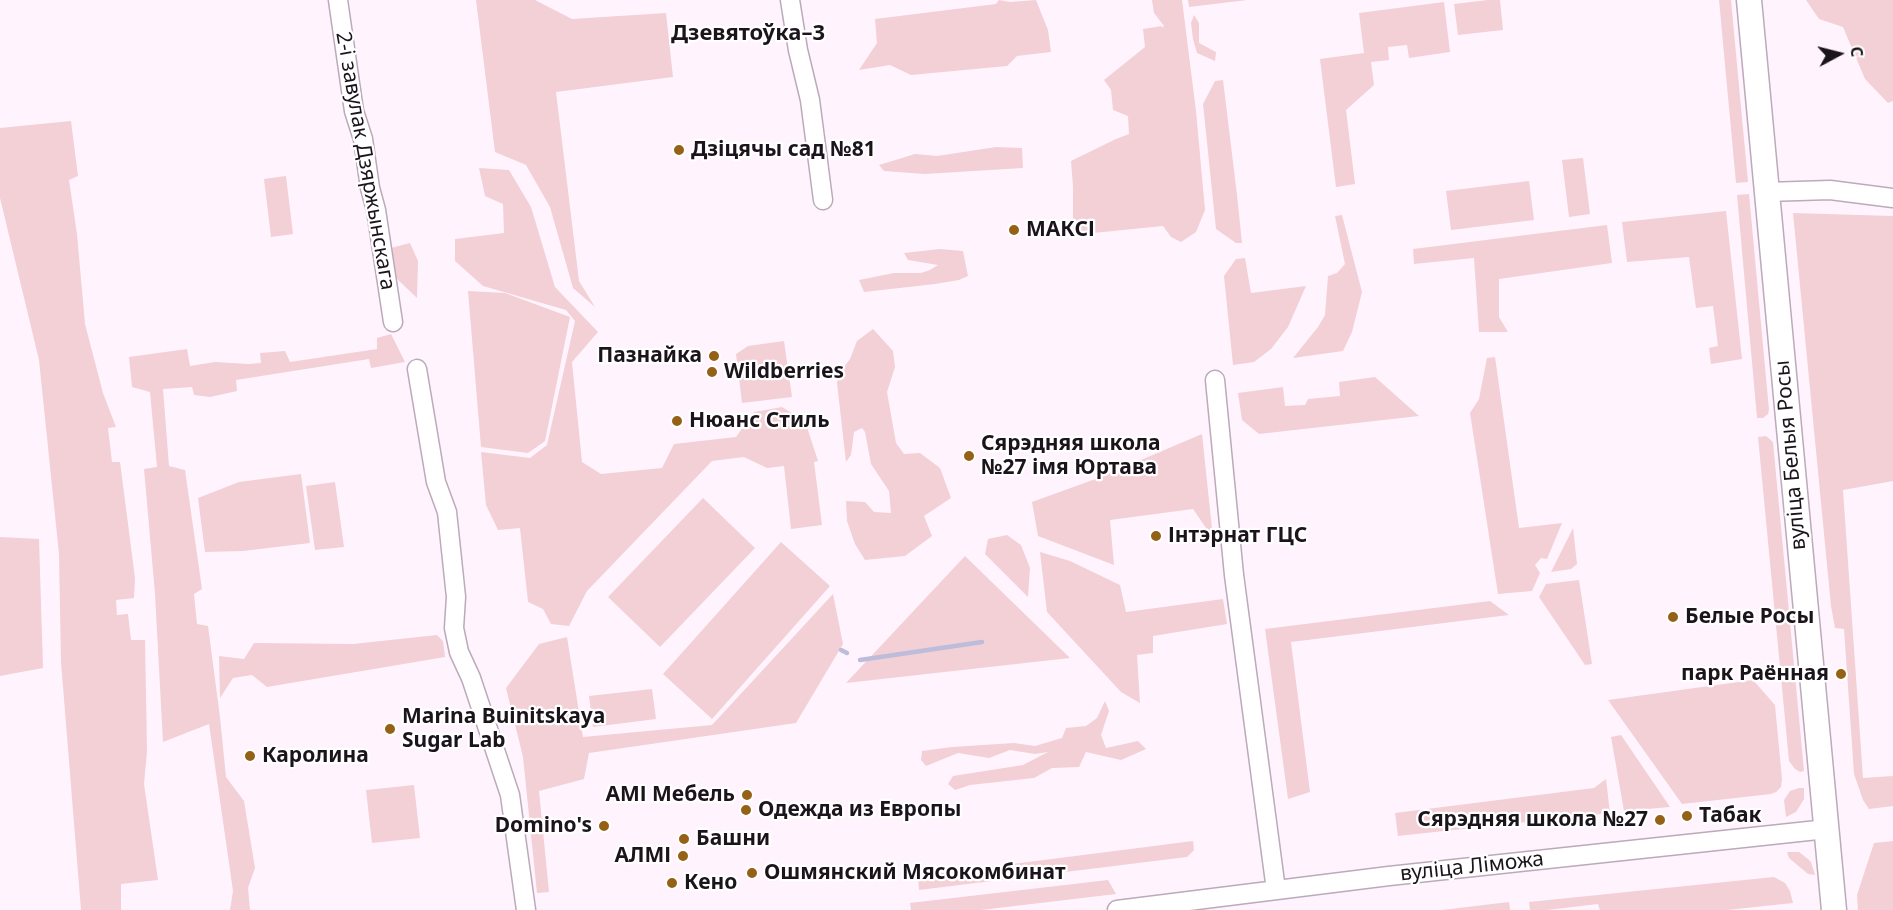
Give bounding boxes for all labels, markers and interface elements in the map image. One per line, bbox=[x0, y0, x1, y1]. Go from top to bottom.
district label: Дзевятоўка–3 bbox=[671, 21, 825, 47]
north arrow bbox=[1809, 24, 1869, 84]
street label: 2-і завулак Дзяржынскага bbox=[330, 30, 400, 292]
text: С bbox=[1845, 45, 1868, 58]
place label: Дзіцячы сад №81 bbox=[691, 137, 876, 163]
marker: Дзіцячы сад №81 bbox=[672, 143, 686, 157]
place label: МАКСІ bbox=[1026, 217, 1095, 243]
marker: МАКСІ bbox=[1007, 223, 1021, 237]
place label: Пазнайка bbox=[597, 343, 702, 369]
marker: Пазнайка bbox=[707, 349, 721, 363]
place label: Wildberries bbox=[724, 359, 844, 385]
street label: вуліца Белыя Росы bbox=[1770, 359, 1812, 551]
marker: Wildberries bbox=[705, 365, 719, 379]
place label: Нюанс Стиль bbox=[689, 408, 830, 434]
marker: Нюанс Стиль bbox=[670, 414, 684, 428]
place label: Сярэдняя школа №27 імя Юртава bbox=[981, 431, 1161, 481]
marker: Сярэдняя школа №27 імя Юртава bbox=[962, 449, 976, 463]
place label: Інтэрнат ГЦС bbox=[1168, 523, 1307, 549]
marker: Інтэрнат ГЦС bbox=[1149, 529, 1163, 543]
place label: Белые Росы bbox=[1685, 604, 1814, 630]
marker: Белые Росы bbox=[1666, 610, 1680, 624]
place label: парк Раённая bbox=[1681, 661, 1829, 687]
marker: парк Раённая bbox=[1834, 667, 1848, 681]
place label: Marina Buinitskaya Sugar Lab bbox=[402, 704, 605, 754]
marker: Marina Buinitskaya Sugar Lab bbox=[383, 722, 397, 736]
place label: Каролина bbox=[262, 743, 369, 769]
marker: Каролина bbox=[243, 749, 257, 763]
place label: АМІ Мебель bbox=[605, 782, 735, 808]
marker: АМІ Мебель bbox=[740, 788, 754, 802]
place label: Одежда из Европы bbox=[758, 797, 962, 823]
marker: Одежда из Европы bbox=[739, 803, 753, 817]
place label: Табак bbox=[1699, 803, 1761, 829]
place label: Сярэдняя школа №27 bbox=[1417, 807, 1648, 833]
marker: Табак bbox=[1680, 809, 1694, 823]
place label: Domino's bbox=[495, 813, 592, 839]
marker: Сярэдняя школа №27 bbox=[1653, 813, 1667, 827]
marker: Domino's bbox=[597, 819, 611, 833]
place label: Башни bbox=[696, 826, 770, 852]
marker: Башни bbox=[677, 832, 691, 846]
place label: АЛМІ bbox=[614, 843, 671, 869]
street label: вуліца Ліможа bbox=[1399, 847, 1545, 887]
marker: АЛМІ bbox=[676, 849, 690, 863]
place label: Ошмянский Мясокомбинат bbox=[764, 860, 1066, 886]
marker: Ошмянский Мясокомбинат bbox=[745, 866, 759, 880]
place label: Кено bbox=[684, 870, 737, 896]
marker: Кено bbox=[665, 876, 679, 890]

